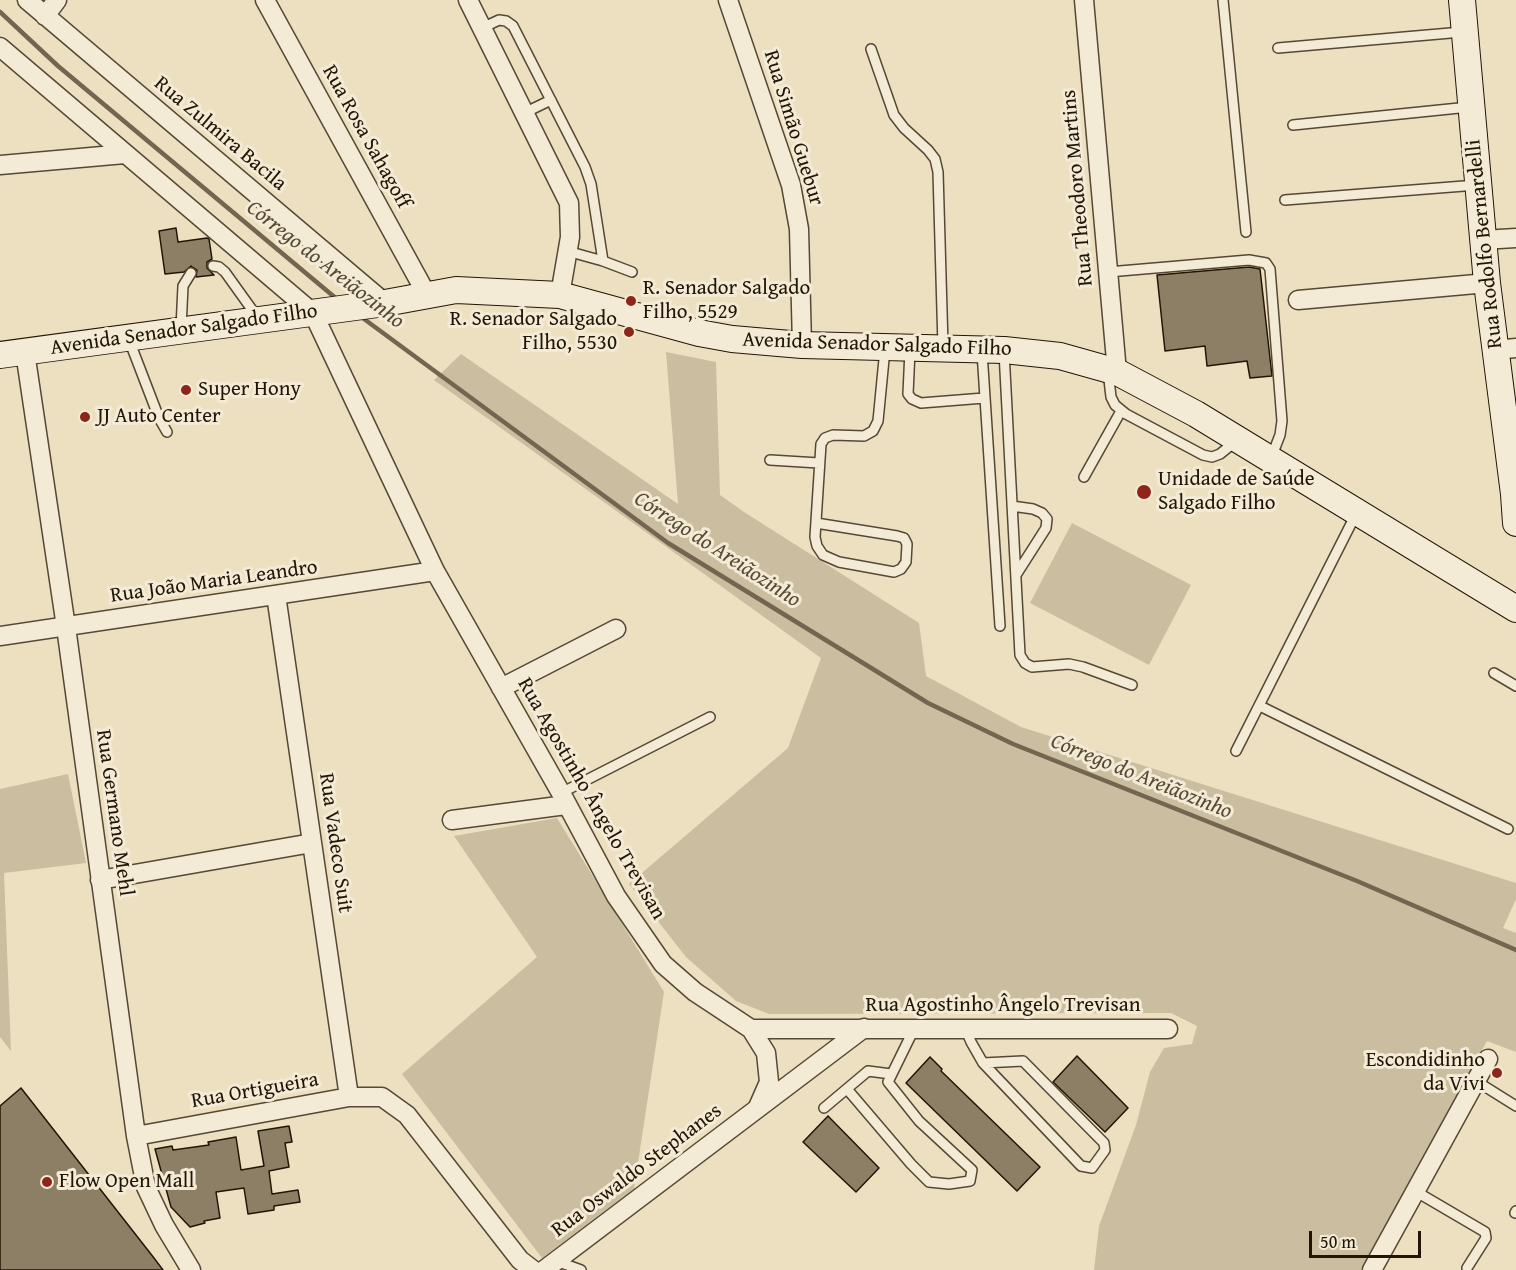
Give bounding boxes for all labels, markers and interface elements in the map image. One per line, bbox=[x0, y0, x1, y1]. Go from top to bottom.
street label: Rua Simão Guebur bbox=[757, 47, 829, 209]
street label: Rua Rosa Sahagoff bbox=[316, 61, 416, 213]
street label: Rua Zulmira Bacila bbox=[149, 71, 291, 197]
street label: Rua Theodoro Martins bbox=[1057, 89, 1099, 287]
street label: Rua Rodolfo Bernardelli bbox=[1461, 138, 1509, 350]
water label: Córrego do Areiãozinho bbox=[241, 195, 409, 335]
place label: R. Senador Salgado Filho, 5529 bbox=[643, 276, 810, 326]
marker: R. Senador Salgado Filho, 5529 bbox=[624, 294, 638, 308]
street label: Avenida Senador Salgado Filho bbox=[49, 299, 319, 361]
place label: R. Senador Salgado Filho, 5530 bbox=[450, 307, 617, 357]
marker: R. Senador Salgado Filho, 5530 bbox=[622, 325, 636, 339]
street label: Avenida Senador Salgado Filho bbox=[742, 328, 1012, 362]
place label: Super Hony bbox=[198, 377, 301, 403]
marker: Super Hony bbox=[179, 383, 193, 397]
place label: JJ Auto Center bbox=[97, 404, 221, 430]
marker: JJ Auto Center bbox=[78, 410, 92, 424]
place label: Unidade de Saúde Salgado Filho bbox=[1158, 467, 1315, 517]
marker: Unidade de Saúde Salgado Filho bbox=[1135, 483, 1153, 501]
water label: Córrego do Areiãozinho bbox=[629, 486, 805, 614]
street label: Rua João Maria Leandro bbox=[109, 555, 319, 609]
street label: Rua Agostinho Ângelo Trevisan bbox=[511, 674, 671, 924]
street label: Rua Germano Mehl bbox=[90, 728, 138, 898]
water label: Córrego do Areiãozinho bbox=[1047, 729, 1235, 825]
street label: Rua Vadeco Suit bbox=[313, 771, 357, 915]
street label: Rua Agostinho Ângelo Trevisan bbox=[866, 993, 1140, 1019]
place label: Escondidinho da Vivi bbox=[1366, 1048, 1485, 1098]
marker: Escondidinho da Vivi bbox=[1490, 1066, 1504, 1080]
street label: Rua Ortigueira bbox=[189, 1067, 321, 1115]
street label: Rua Oswaldo Stephanes bbox=[547, 1099, 727, 1243]
place label: Flow Open Mall bbox=[59, 1169, 194, 1195]
marker: Flow Open Mall bbox=[40, 1175, 54, 1189]
scale bar bbox=[1312, 1219, 1424, 1257]
text: 50 m bbox=[1320, 1228, 1356, 1255]

